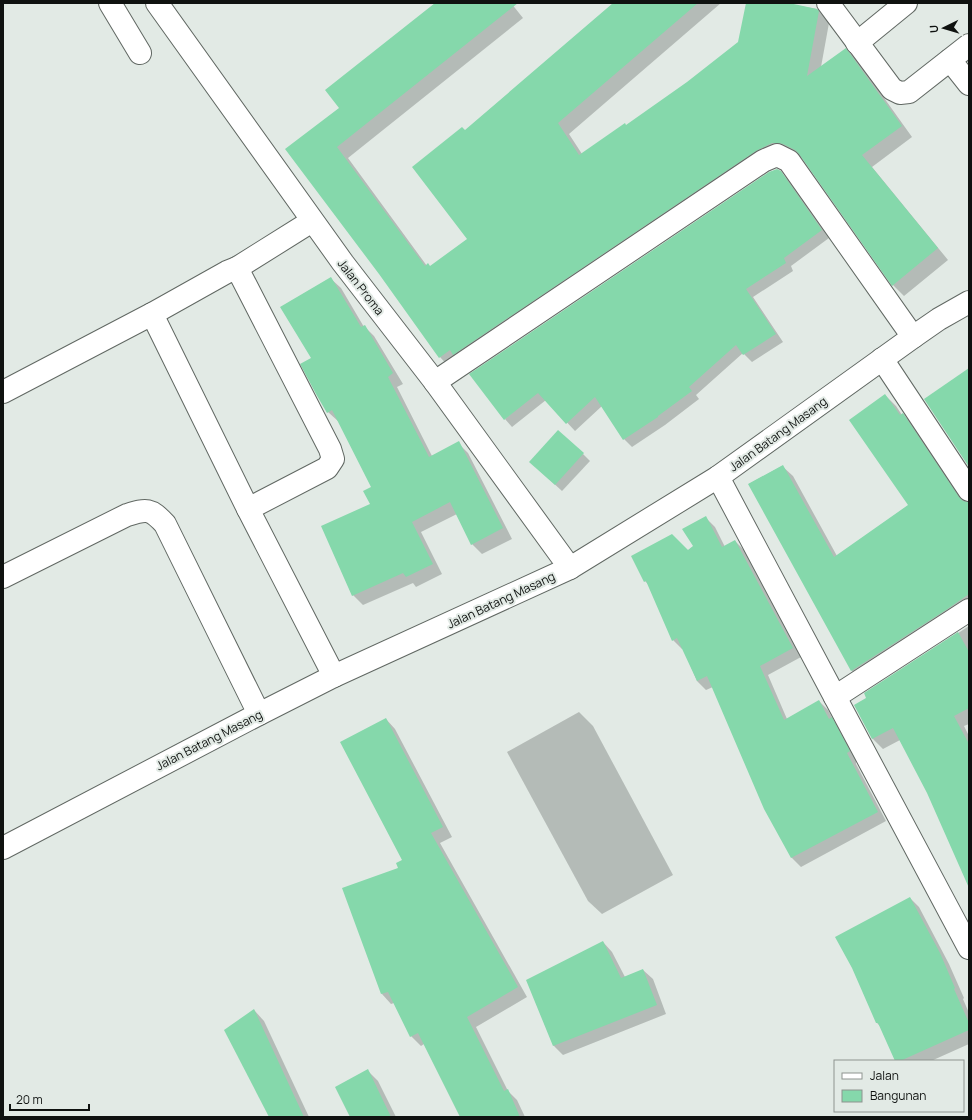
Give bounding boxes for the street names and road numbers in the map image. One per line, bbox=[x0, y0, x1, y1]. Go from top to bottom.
street label: Jalan Proma bbox=[334, 256, 388, 318]
street label: Jalan Batang Masang bbox=[726, 393, 830, 475]
street label: Jalan Batang Masang bbox=[444, 568, 558, 632]
street label: Jalan Batang Masang bbox=[153, 706, 265, 774]

